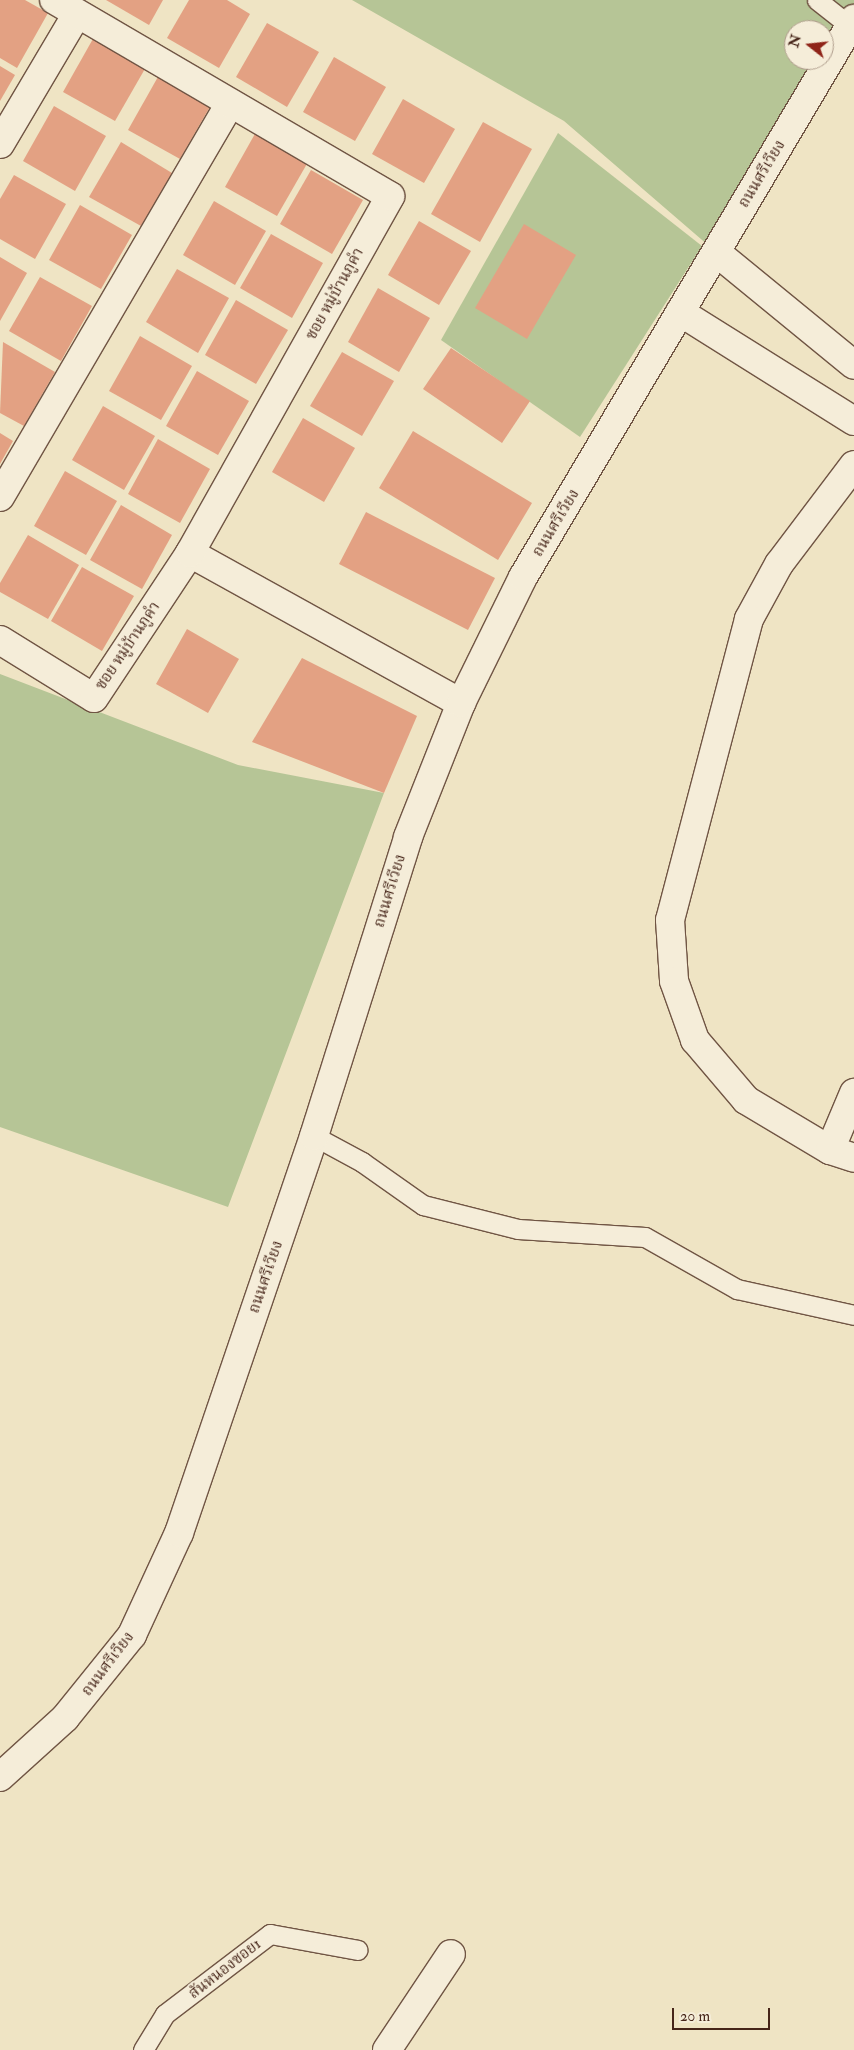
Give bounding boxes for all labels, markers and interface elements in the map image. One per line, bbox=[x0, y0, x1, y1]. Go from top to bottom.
north arrow bbox=[784, 20, 834, 70]
text: N bbox=[785, 33, 805, 49]
street label: ถนนศรีเวียง bbox=[735, 137, 789, 211]
street label: ซอย หมู่บ้านภูคำ bbox=[302, 245, 368, 343]
street label: ถนนศรีเวียง bbox=[529, 486, 583, 560]
street label: ซอย หมู่บ้านภูคำ bbox=[92, 599, 164, 693]
street label: ถนนศรีเวียง bbox=[370, 852, 410, 930]
street label: ถนนศรีเวียง bbox=[245, 1238, 287, 1316]
street label: ถนนศรีเวียง bbox=[78, 1628, 138, 1700]
street label: สันหนองซอย1 bbox=[185, 1935, 265, 2003]
scale bar bbox=[674, 1998, 772, 2030]
text: 20 m bbox=[680, 2007, 710, 2026]

